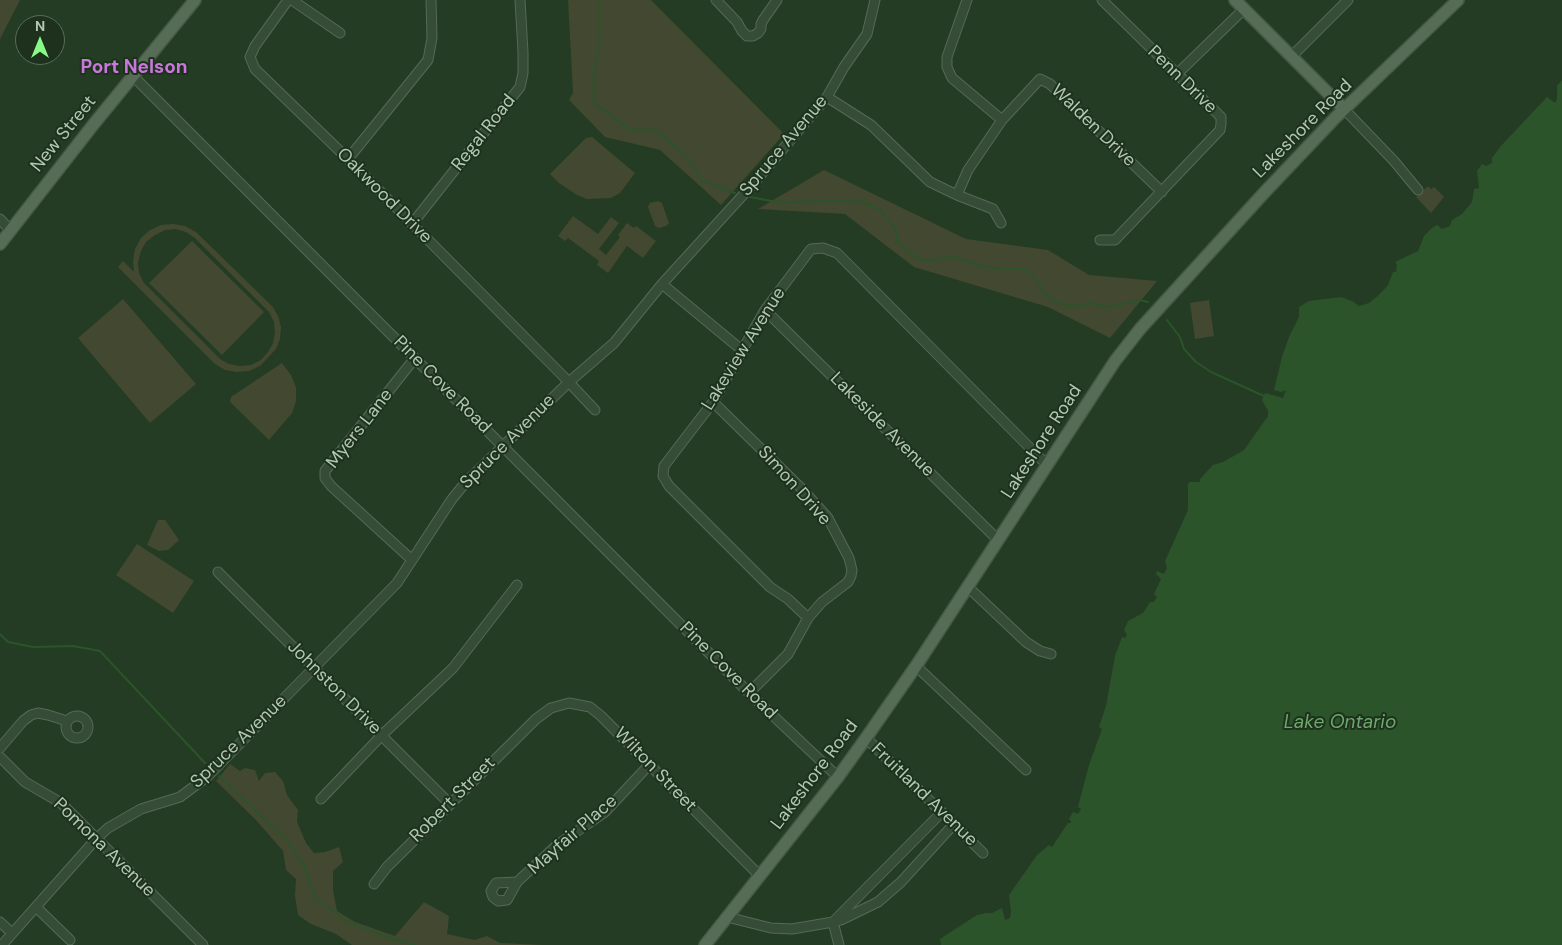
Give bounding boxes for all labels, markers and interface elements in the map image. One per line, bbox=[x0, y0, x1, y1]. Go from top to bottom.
north arrow bbox=[15, 15, 65, 65]
text: N bbox=[35, 17, 45, 35]
street label: Penn Drive bbox=[1143, 42, 1221, 118]
district label: Port Nelson bbox=[80, 57, 188, 79]
street label: Lakeshore Road bbox=[1249, 75, 1357, 183]
street label: Walden Drive bbox=[1046, 80, 1140, 172]
street label: Regal Road bbox=[448, 91, 520, 175]
street label: Spruce Avenue bbox=[736, 91, 832, 201]
street label: New Street bbox=[27, 92, 101, 176]
street label: Oakwood Drive bbox=[332, 144, 436, 248]
street label: Lakeview Avenue bbox=[698, 284, 790, 414]
street label: Pine Cove Road bbox=[389, 332, 495, 438]
street label: Lakeside Avenue bbox=[825, 368, 939, 482]
street label: Lakeshore Road bbox=[997, 381, 1087, 503]
street label: Myers Lane bbox=[322, 385, 398, 473]
street label: Spruce Avenue bbox=[456, 390, 560, 494]
street label: Simon Drive bbox=[753, 442, 835, 530]
street label: Pine Cove Road bbox=[675, 618, 781, 724]
street label: Johnston Drive bbox=[282, 636, 386, 740]
street label: Spruce Avenue bbox=[186, 691, 292, 793]
water label: Lake Ontario bbox=[1284, 712, 1396, 734]
street label: Lakeshore Road bbox=[767, 716, 863, 834]
street label: Wilton Street bbox=[609, 723, 701, 817]
street label: Fruitland Avenue bbox=[866, 739, 982, 851]
street label: Robert Street bbox=[406, 753, 500, 847]
street label: Mayfair Place bbox=[524, 791, 622, 879]
street label: Pomona Avenue bbox=[49, 794, 159, 902]

